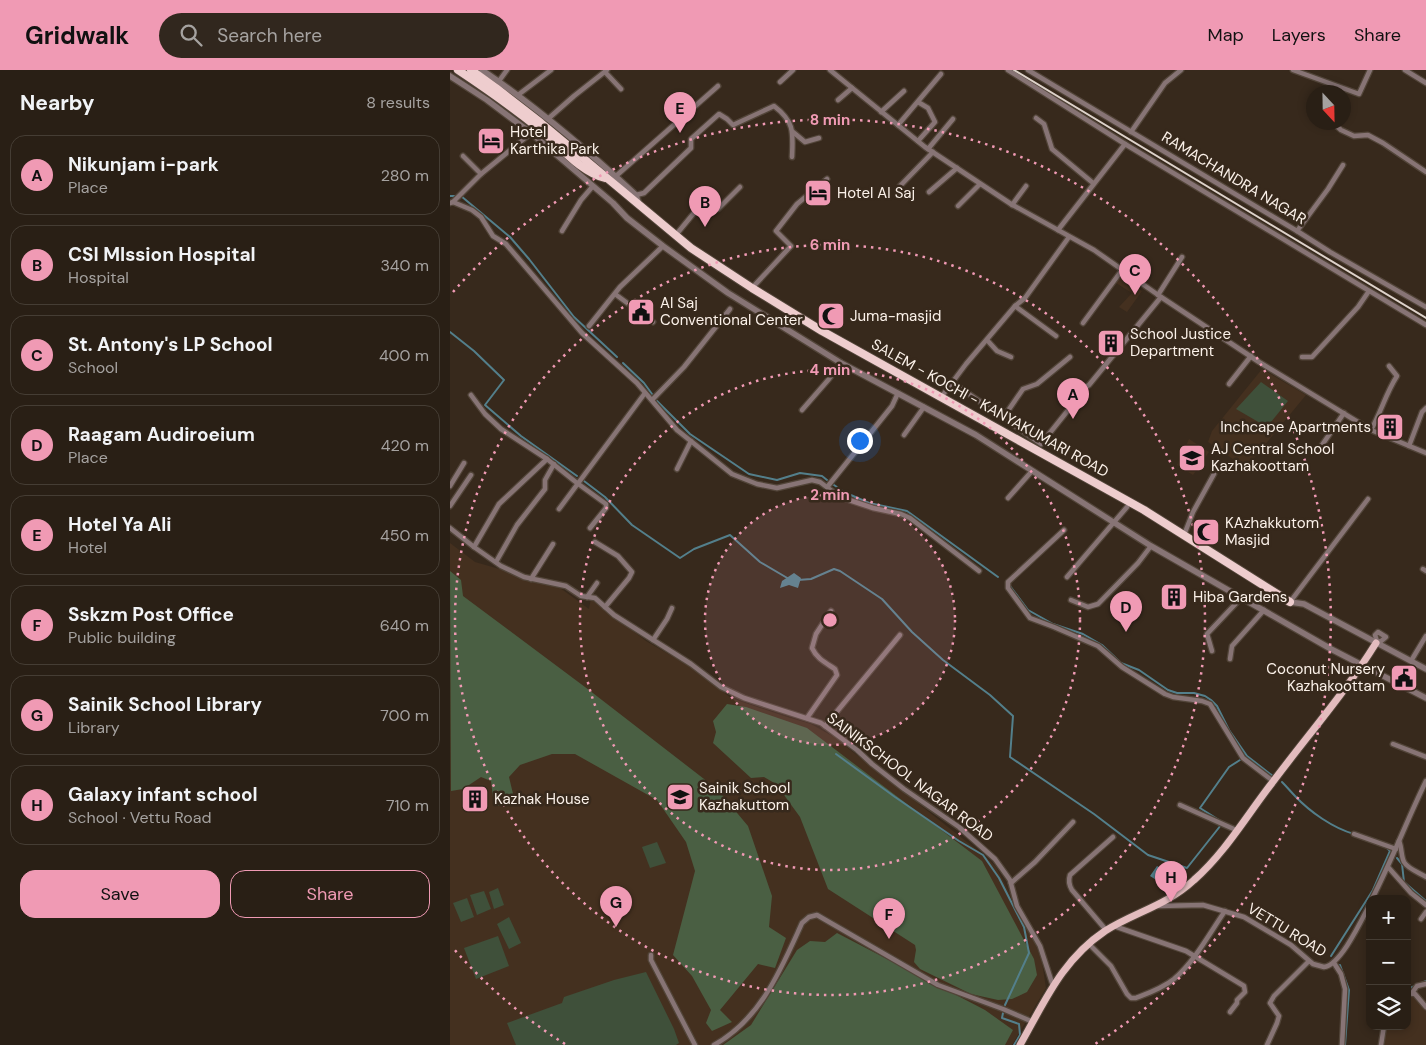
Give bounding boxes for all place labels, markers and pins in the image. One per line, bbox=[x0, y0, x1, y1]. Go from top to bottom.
pin: E bbox=[664, 92, 696, 133]
place label: Hotel Karthika Park bbox=[510, 122, 600, 159]
hotel icon: Hotel Karthika Park bbox=[476, 126, 506, 156]
hotel icon: Hotel Al Saj bbox=[803, 178, 833, 208]
place label: Hotel Al Saj bbox=[837, 183, 915, 203]
pin: B bbox=[689, 186, 721, 227]
pin: C bbox=[1119, 254, 1151, 295]
place label: Al Saj Conventional Center bbox=[660, 293, 803, 330]
public building icon: Al Saj Conventional Center bbox=[626, 297, 656, 327]
mosque icon: Juma-masjid bbox=[816, 301, 846, 331]
place label: Juma-masjid bbox=[850, 306, 941, 326]
place label: School Justice Department bbox=[1130, 324, 1231, 361]
building icon: School Justice Department bbox=[1096, 328, 1126, 358]
pin: A bbox=[1057, 378, 1089, 419]
building icon: Inchcape Apartments bbox=[1375, 412, 1405, 442]
place label: Inchcape Apartments bbox=[1220, 417, 1371, 437]
place label: AJ Central School Kazhakoottam bbox=[1211, 439, 1334, 476]
school or university icon: AJ Central School Kazhakoottam bbox=[1177, 443, 1207, 473]
place label: KAzhakkutom Masjid bbox=[1225, 513, 1319, 550]
mosque icon: KAzhakkutom Masjid bbox=[1191, 517, 1221, 547]
building icon: Hiba Gardens bbox=[1159, 582, 1189, 612]
place label: Hiba Gardens bbox=[1193, 587, 1287, 607]
pin: D bbox=[1110, 591, 1142, 632]
centre of rings bbox=[821, 611, 839, 629]
place label: Coconut Nursery Kazhakoottam bbox=[1266, 659, 1386, 696]
public building icon: Coconut Nursery Kazhakoottam bbox=[1389, 663, 1419, 693]
place label: Sainik School Kazhakuttom bbox=[699, 778, 790, 815]
school or university icon: Sainik School Kazhakuttom bbox=[665, 782, 695, 812]
building icon: Kazhak House bbox=[460, 784, 490, 814]
place label: Kazhak House bbox=[494, 789, 590, 809]
pin: H bbox=[1155, 861, 1187, 902]
pin: G bbox=[600, 886, 632, 927]
pin: F bbox=[873, 898, 905, 939]

